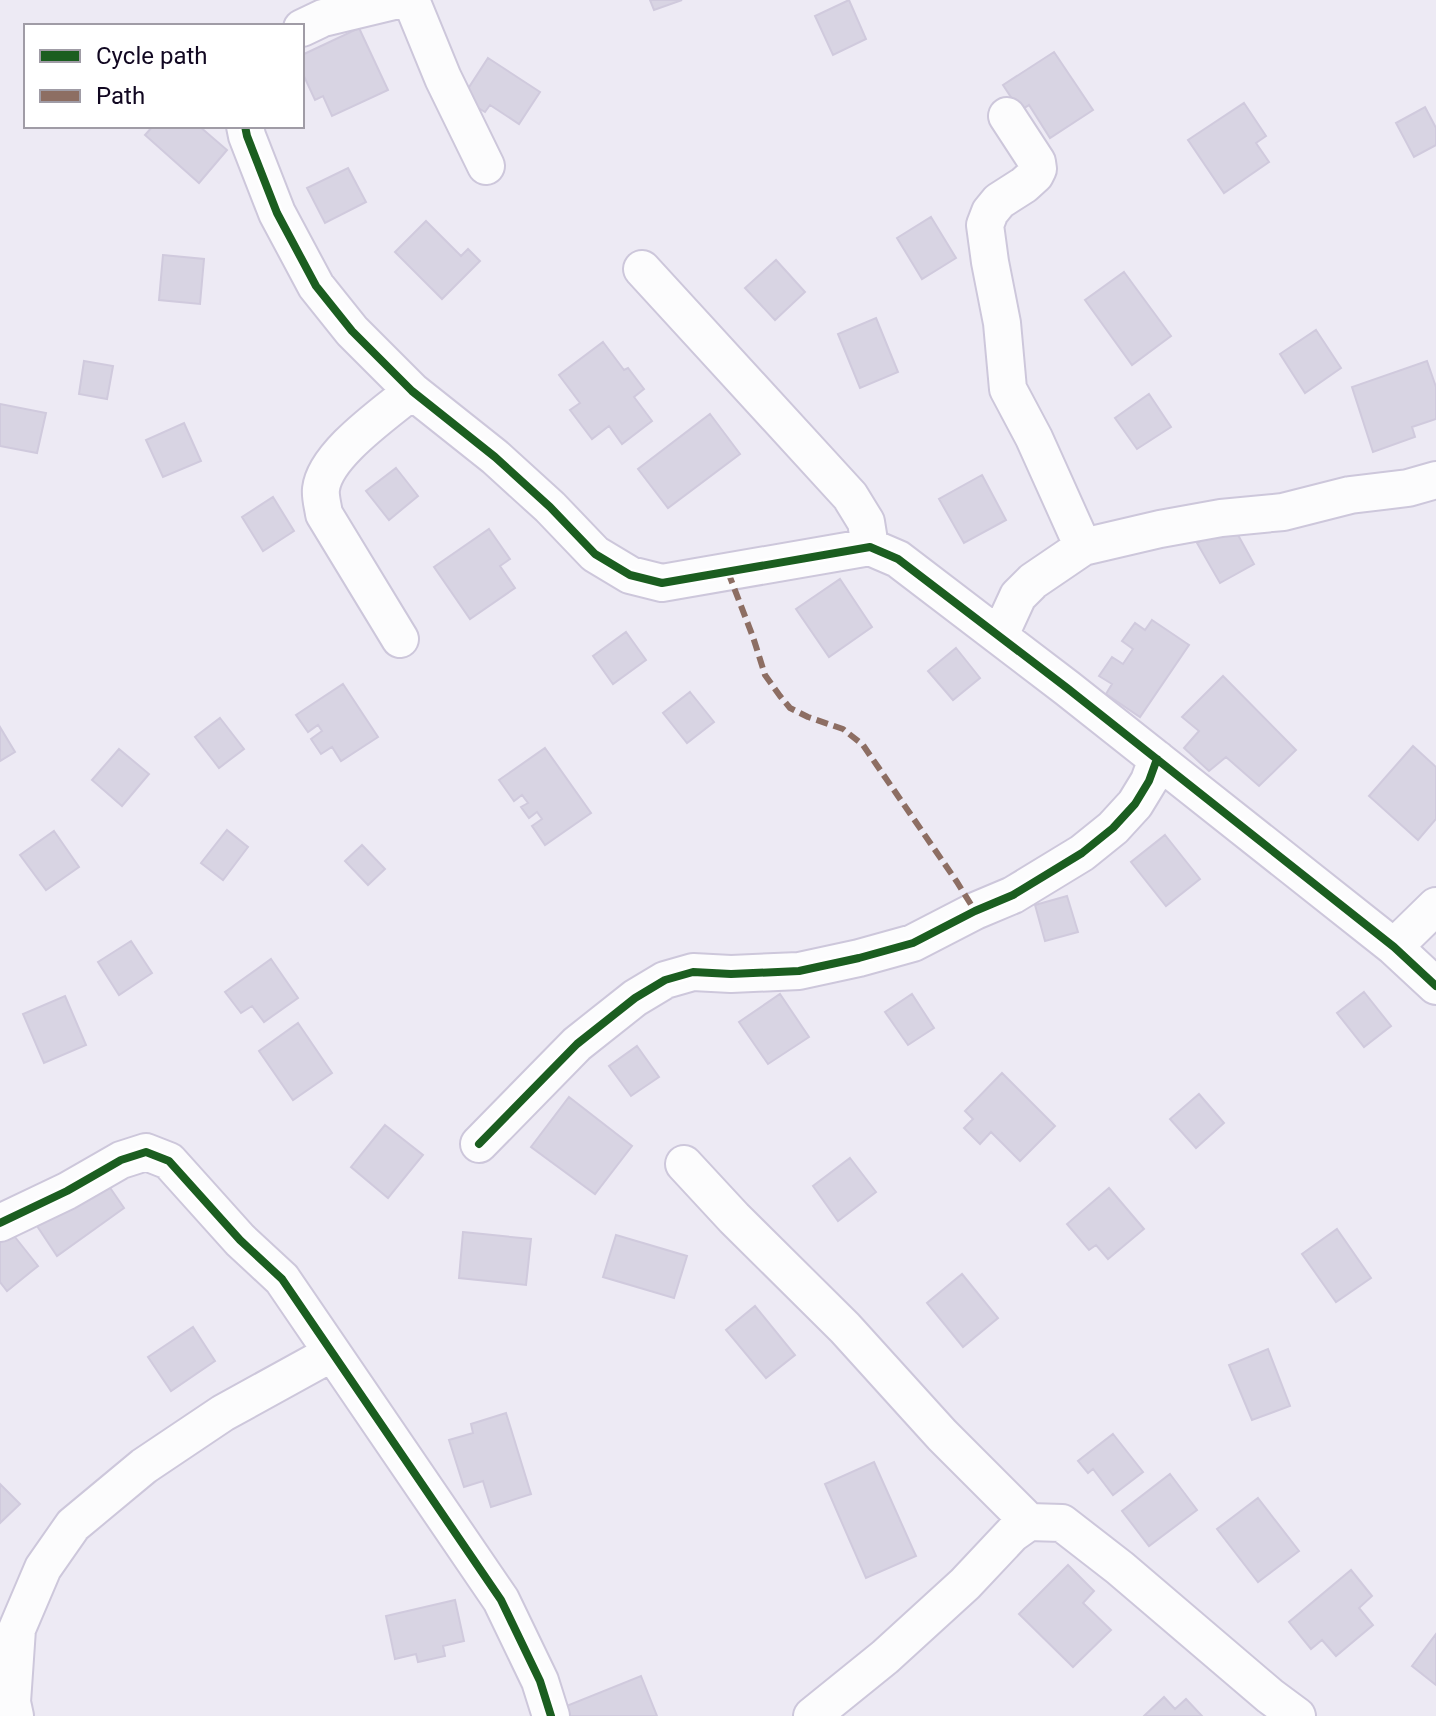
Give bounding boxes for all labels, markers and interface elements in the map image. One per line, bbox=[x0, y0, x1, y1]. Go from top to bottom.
legend bbox=[24, 24, 304, 128]
text: Cycle path bbox=[96, 42, 208, 70]
text: Path bbox=[96, 82, 145, 110]

